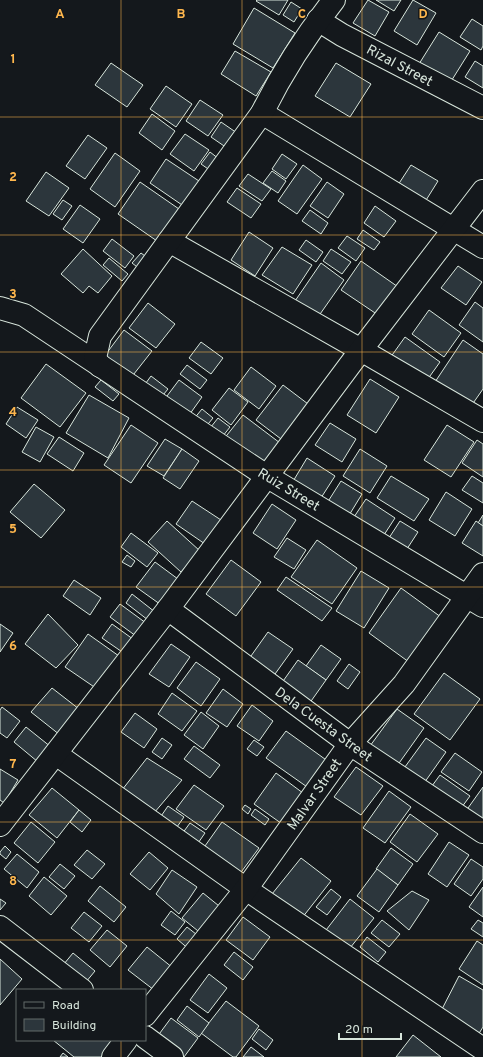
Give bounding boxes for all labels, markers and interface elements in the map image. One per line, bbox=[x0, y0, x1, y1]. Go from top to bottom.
text: A bbox=[55, 7, 65, 23]
text: B bbox=[177, 7, 186, 23]
text: C bbox=[298, 7, 306, 23]
text: D bbox=[418, 7, 428, 23]
street label: Rizal Street bbox=[363, 42, 435, 91]
text: 1 bbox=[10, 52, 16, 68]
text: 2 bbox=[9, 170, 17, 186]
text: 3 bbox=[9, 287, 17, 303]
text: 4 bbox=[9, 405, 17, 421]
street label: Ruiz Street bbox=[254, 465, 322, 515]
text: 5 bbox=[9, 522, 17, 538]
text: 6 bbox=[9, 639, 17, 655]
street label: Dela Cuesta Street bbox=[271, 684, 375, 766]
street label: Malvar Street bbox=[284, 756, 346, 834]
text: 7 bbox=[10, 757, 17, 773]
text: 8 bbox=[9, 874, 17, 890]
legend bbox=[16, 989, 146, 1041]
text: Road bbox=[52, 998, 80, 1014]
scale bar bbox=[339, 1015, 401, 1041]
text: Building bbox=[52, 1018, 96, 1034]
text: 20 m bbox=[345, 1022, 373, 1038]

